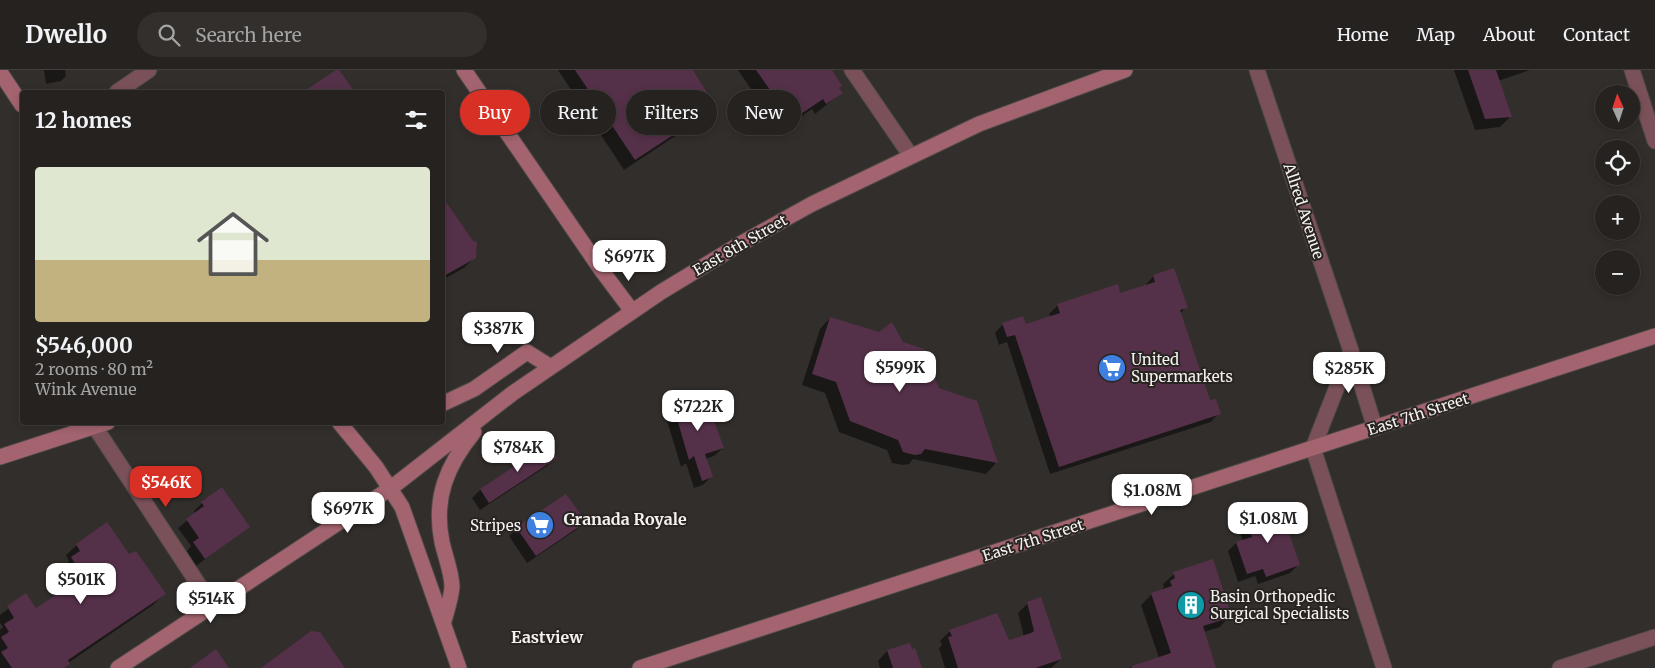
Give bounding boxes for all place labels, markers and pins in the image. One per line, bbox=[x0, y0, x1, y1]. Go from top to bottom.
pin: $697K bbox=[594, 240, 664, 282]
pin: $387K bbox=[463, 312, 533, 354]
pin: $599K bbox=[865, 350, 935, 393]
place label: United Supermarkets bbox=[1131, 350, 1233, 386]
pin: $285K bbox=[1314, 352, 1384, 394]
supermarket icon: United Supermarkets bbox=[1097, 353, 1127, 383]
pin: $722K bbox=[663, 390, 733, 432]
pin: $784K bbox=[483, 430, 553, 473]
pin: $546K bbox=[131, 466, 201, 508]
pin: $1.08M bbox=[1111, 474, 1193, 516]
pin: $697K bbox=[313, 492, 383, 534]
pin: $1.08M bbox=[1227, 502, 1309, 544]
supermarket icon: Stripes bbox=[525, 510, 555, 540]
place label: Stripes bbox=[470, 516, 521, 535]
pin: $501K bbox=[46, 562, 116, 605]
pin: $514K bbox=[176, 582, 246, 624]
place label: Basin Orthopedic Surgical Specialists bbox=[1210, 587, 1349, 623]
building icon: Basin Orthopedic Surgical Specialists bbox=[1176, 590, 1206, 620]

